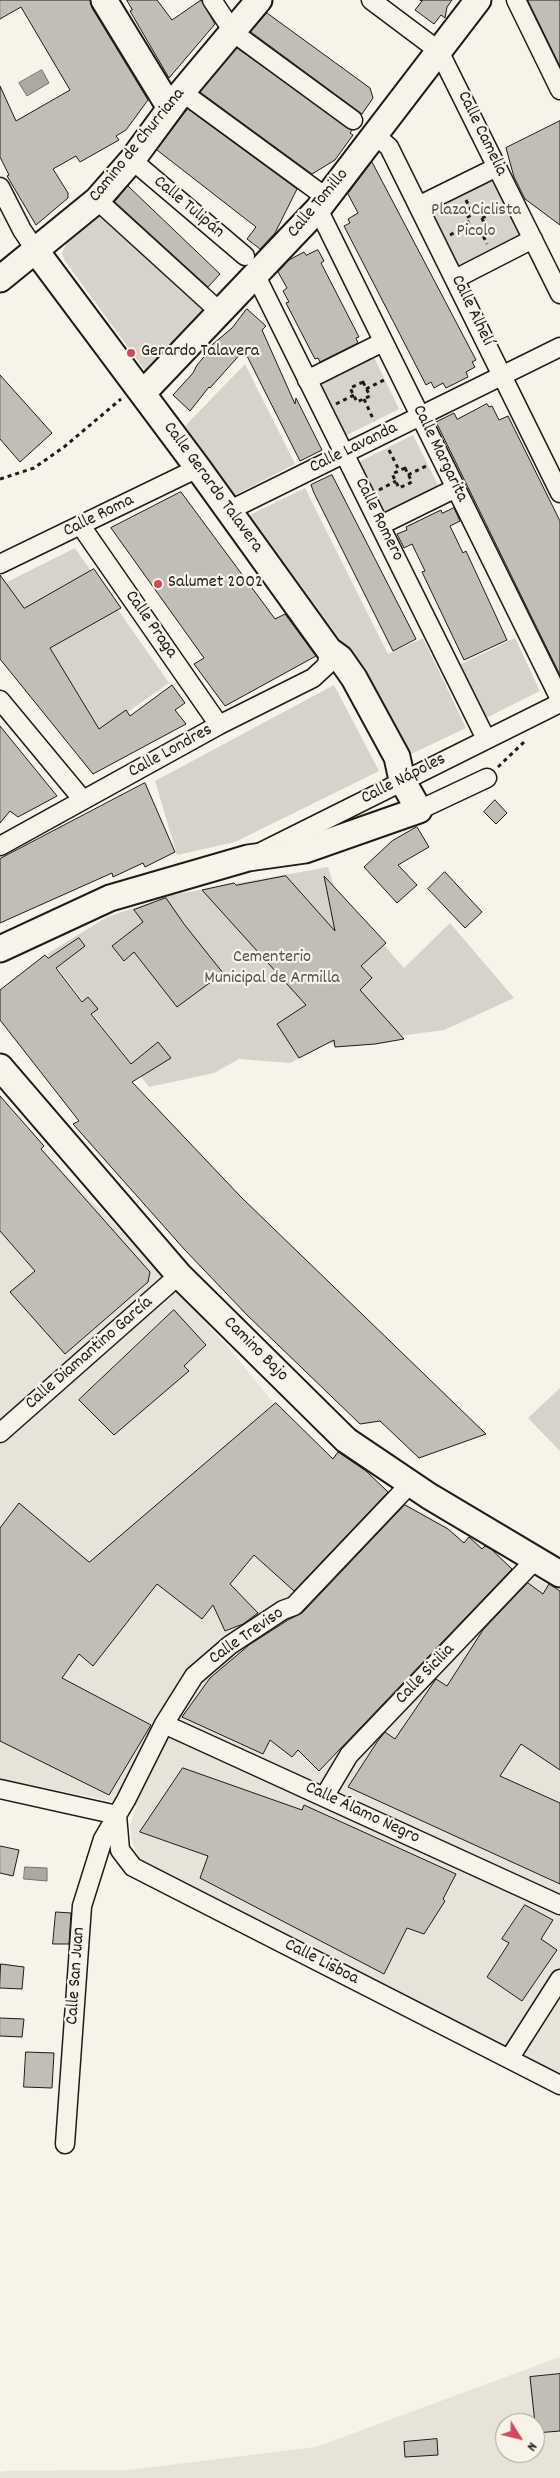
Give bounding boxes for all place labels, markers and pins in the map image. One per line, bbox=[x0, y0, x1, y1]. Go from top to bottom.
place label: Gerardo Talavera bbox=[141, 342, 259, 364]
marker: Gerardo Talavera bbox=[125, 347, 137, 359]
place label: Salumet 2002 bbox=[168, 573, 263, 595]
marker: Salumet 2002 bbox=[152, 578, 164, 590]

